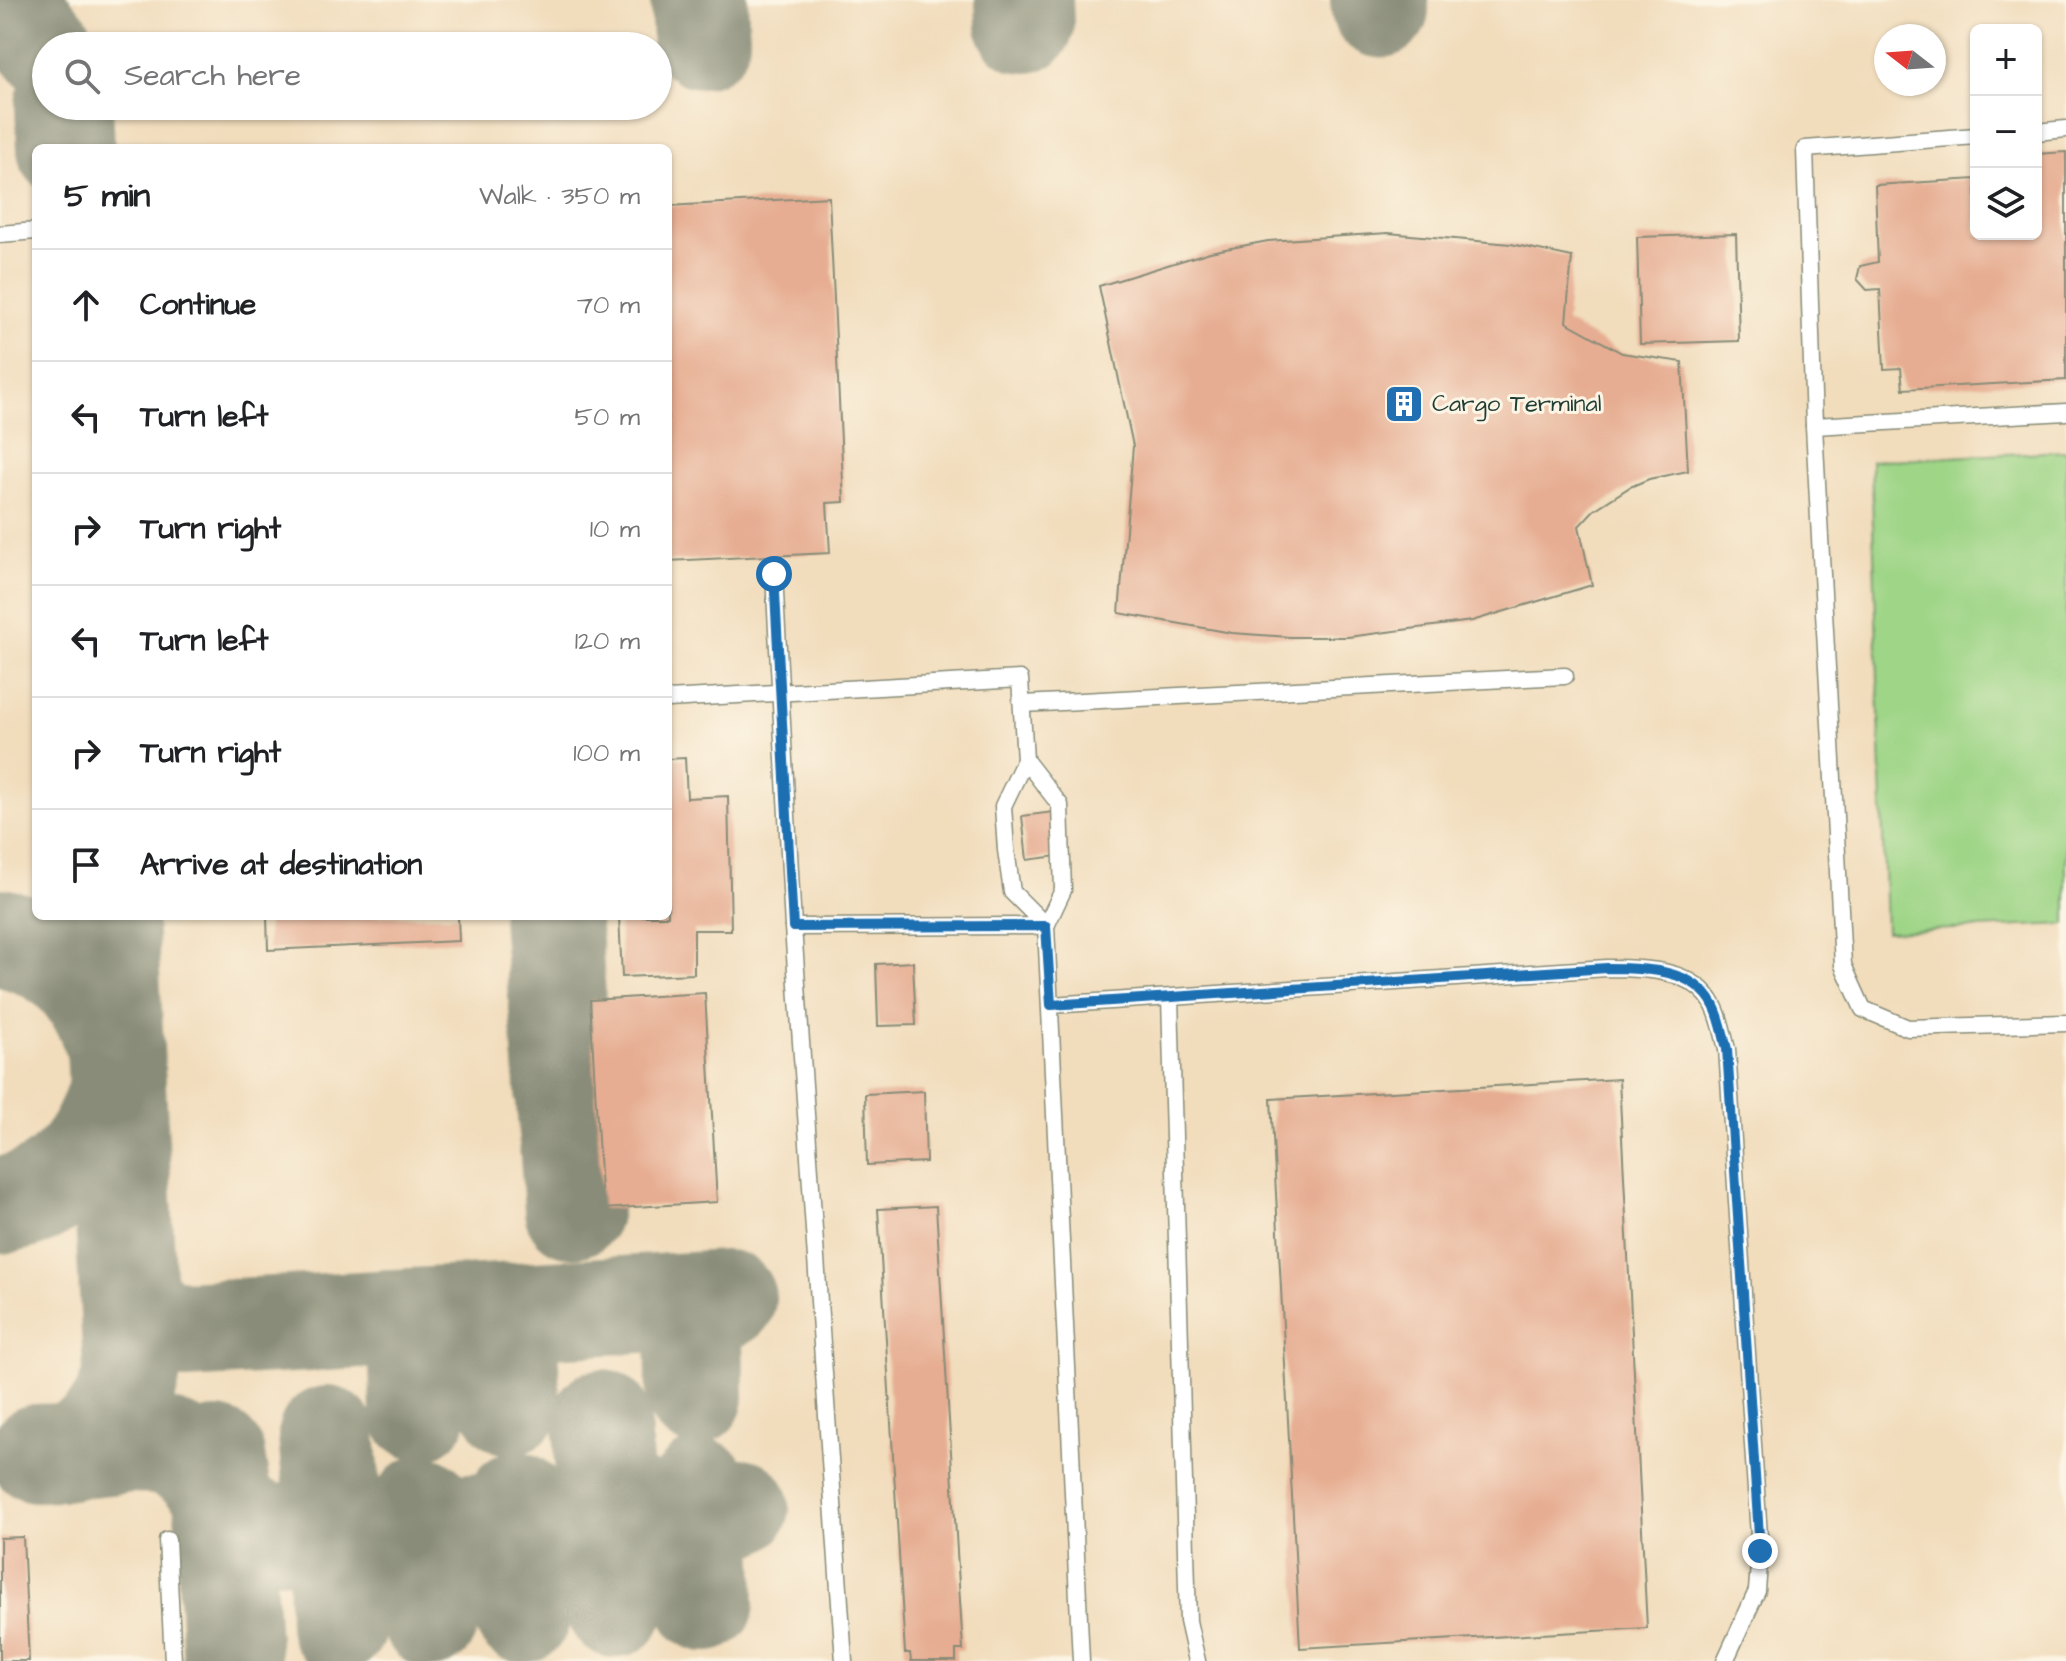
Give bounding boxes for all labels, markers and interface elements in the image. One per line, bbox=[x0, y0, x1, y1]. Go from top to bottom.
north arrow bbox=[1874, 24, 1946, 96]
map controls bbox=[1970, 24, 2042, 240]
button: + bbox=[1970, 24, 2042, 96]
search box bbox=[32, 32, 672, 120]
icon: search bbox=[60, 54, 104, 98]
text: Search here bbox=[124, 55, 301, 97]
button: − bbox=[1970, 96, 2042, 168]
button: layers bbox=[1970, 168, 2042, 240]
text: 5 min bbox=[64, 172, 150, 220]
text: Walk · 350 m bbox=[479, 178, 640, 214]
icon: ahead bbox=[64, 283, 108, 327]
text: Continue bbox=[140, 284, 256, 326]
text: 70 m bbox=[577, 287, 640, 323]
building icon: Cargo Terminal bbox=[1383, 383, 1425, 425]
place label: Cargo Terminal bbox=[1432, 387, 1601, 422]
icon: left bbox=[64, 395, 108, 439]
text: Turn left bbox=[140, 396, 268, 438]
text: 50 m bbox=[575, 399, 640, 435]
icon: right bbox=[64, 507, 108, 551]
text: Turn right bbox=[140, 508, 281, 550]
text: 10 m bbox=[590, 511, 640, 547]
route start bbox=[756, 556, 792, 592]
icon: left bbox=[64, 619, 108, 663]
text: Turn left bbox=[140, 620, 268, 662]
text: 120 m bbox=[575, 623, 640, 659]
icon: right bbox=[64, 731, 108, 775]
text: Turn right bbox=[140, 732, 281, 774]
text: 100 m bbox=[573, 735, 640, 771]
icon: arrive bbox=[64, 843, 108, 887]
text: Arrive at destination bbox=[140, 844, 422, 886]
route end bbox=[1742, 1533, 1778, 1569]

